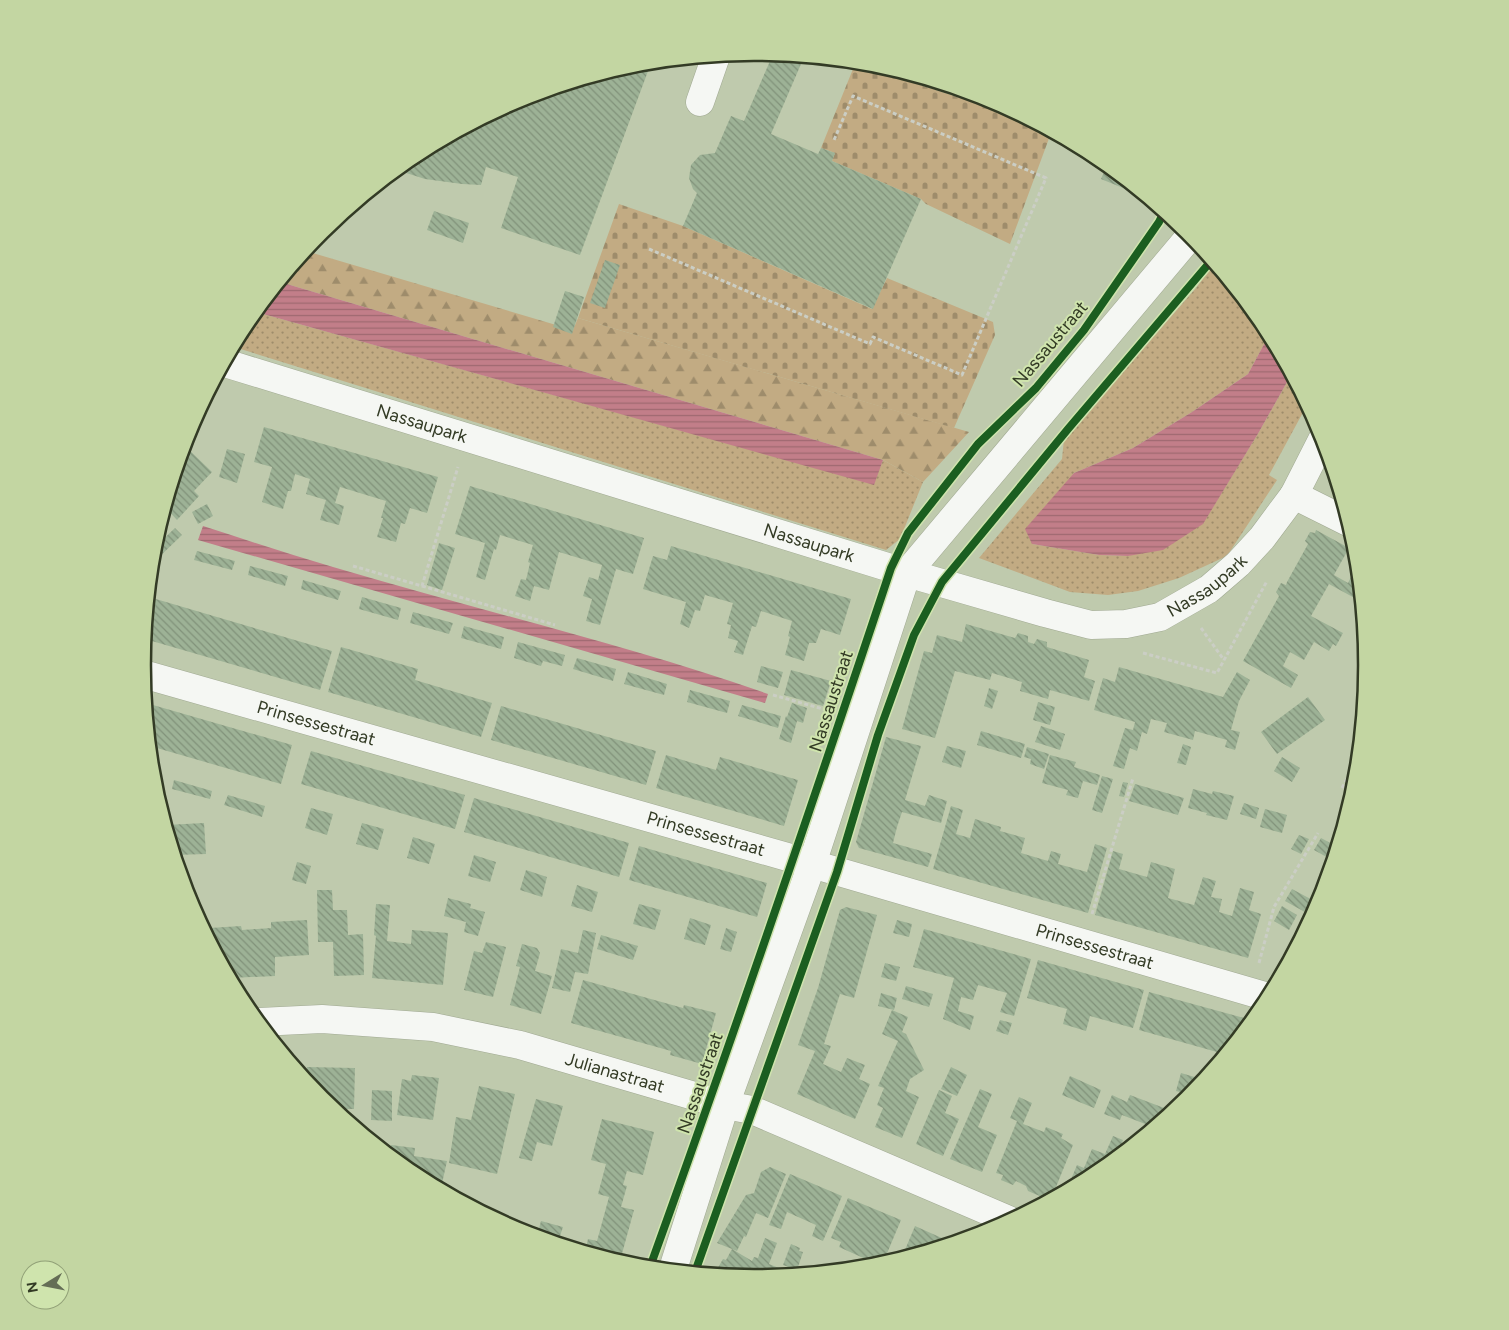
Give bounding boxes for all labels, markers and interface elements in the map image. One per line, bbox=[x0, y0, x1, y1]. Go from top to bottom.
street label: Nassaustraat bbox=[1008, 296, 1092, 391]
street label: Nassaupark bbox=[374, 399, 470, 448]
street label: Nassaupark bbox=[761, 518, 857, 567]
street label: Nassaupark bbox=[1163, 550, 1252, 622]
street label: Nassaustraat bbox=[804, 647, 858, 755]
street label: Prinsessestraat bbox=[254, 696, 378, 750]
street label: Prinsessestraat bbox=[644, 807, 768, 861]
street label: Prinsessestraat bbox=[1033, 919, 1157, 974]
street label: Nassaustraat bbox=[672, 1029, 728, 1136]
street label: Julianastraat bbox=[563, 1048, 667, 1098]
north arrow bbox=[20, 1260, 70, 1310]
text: N bbox=[23, 1280, 42, 1294]

